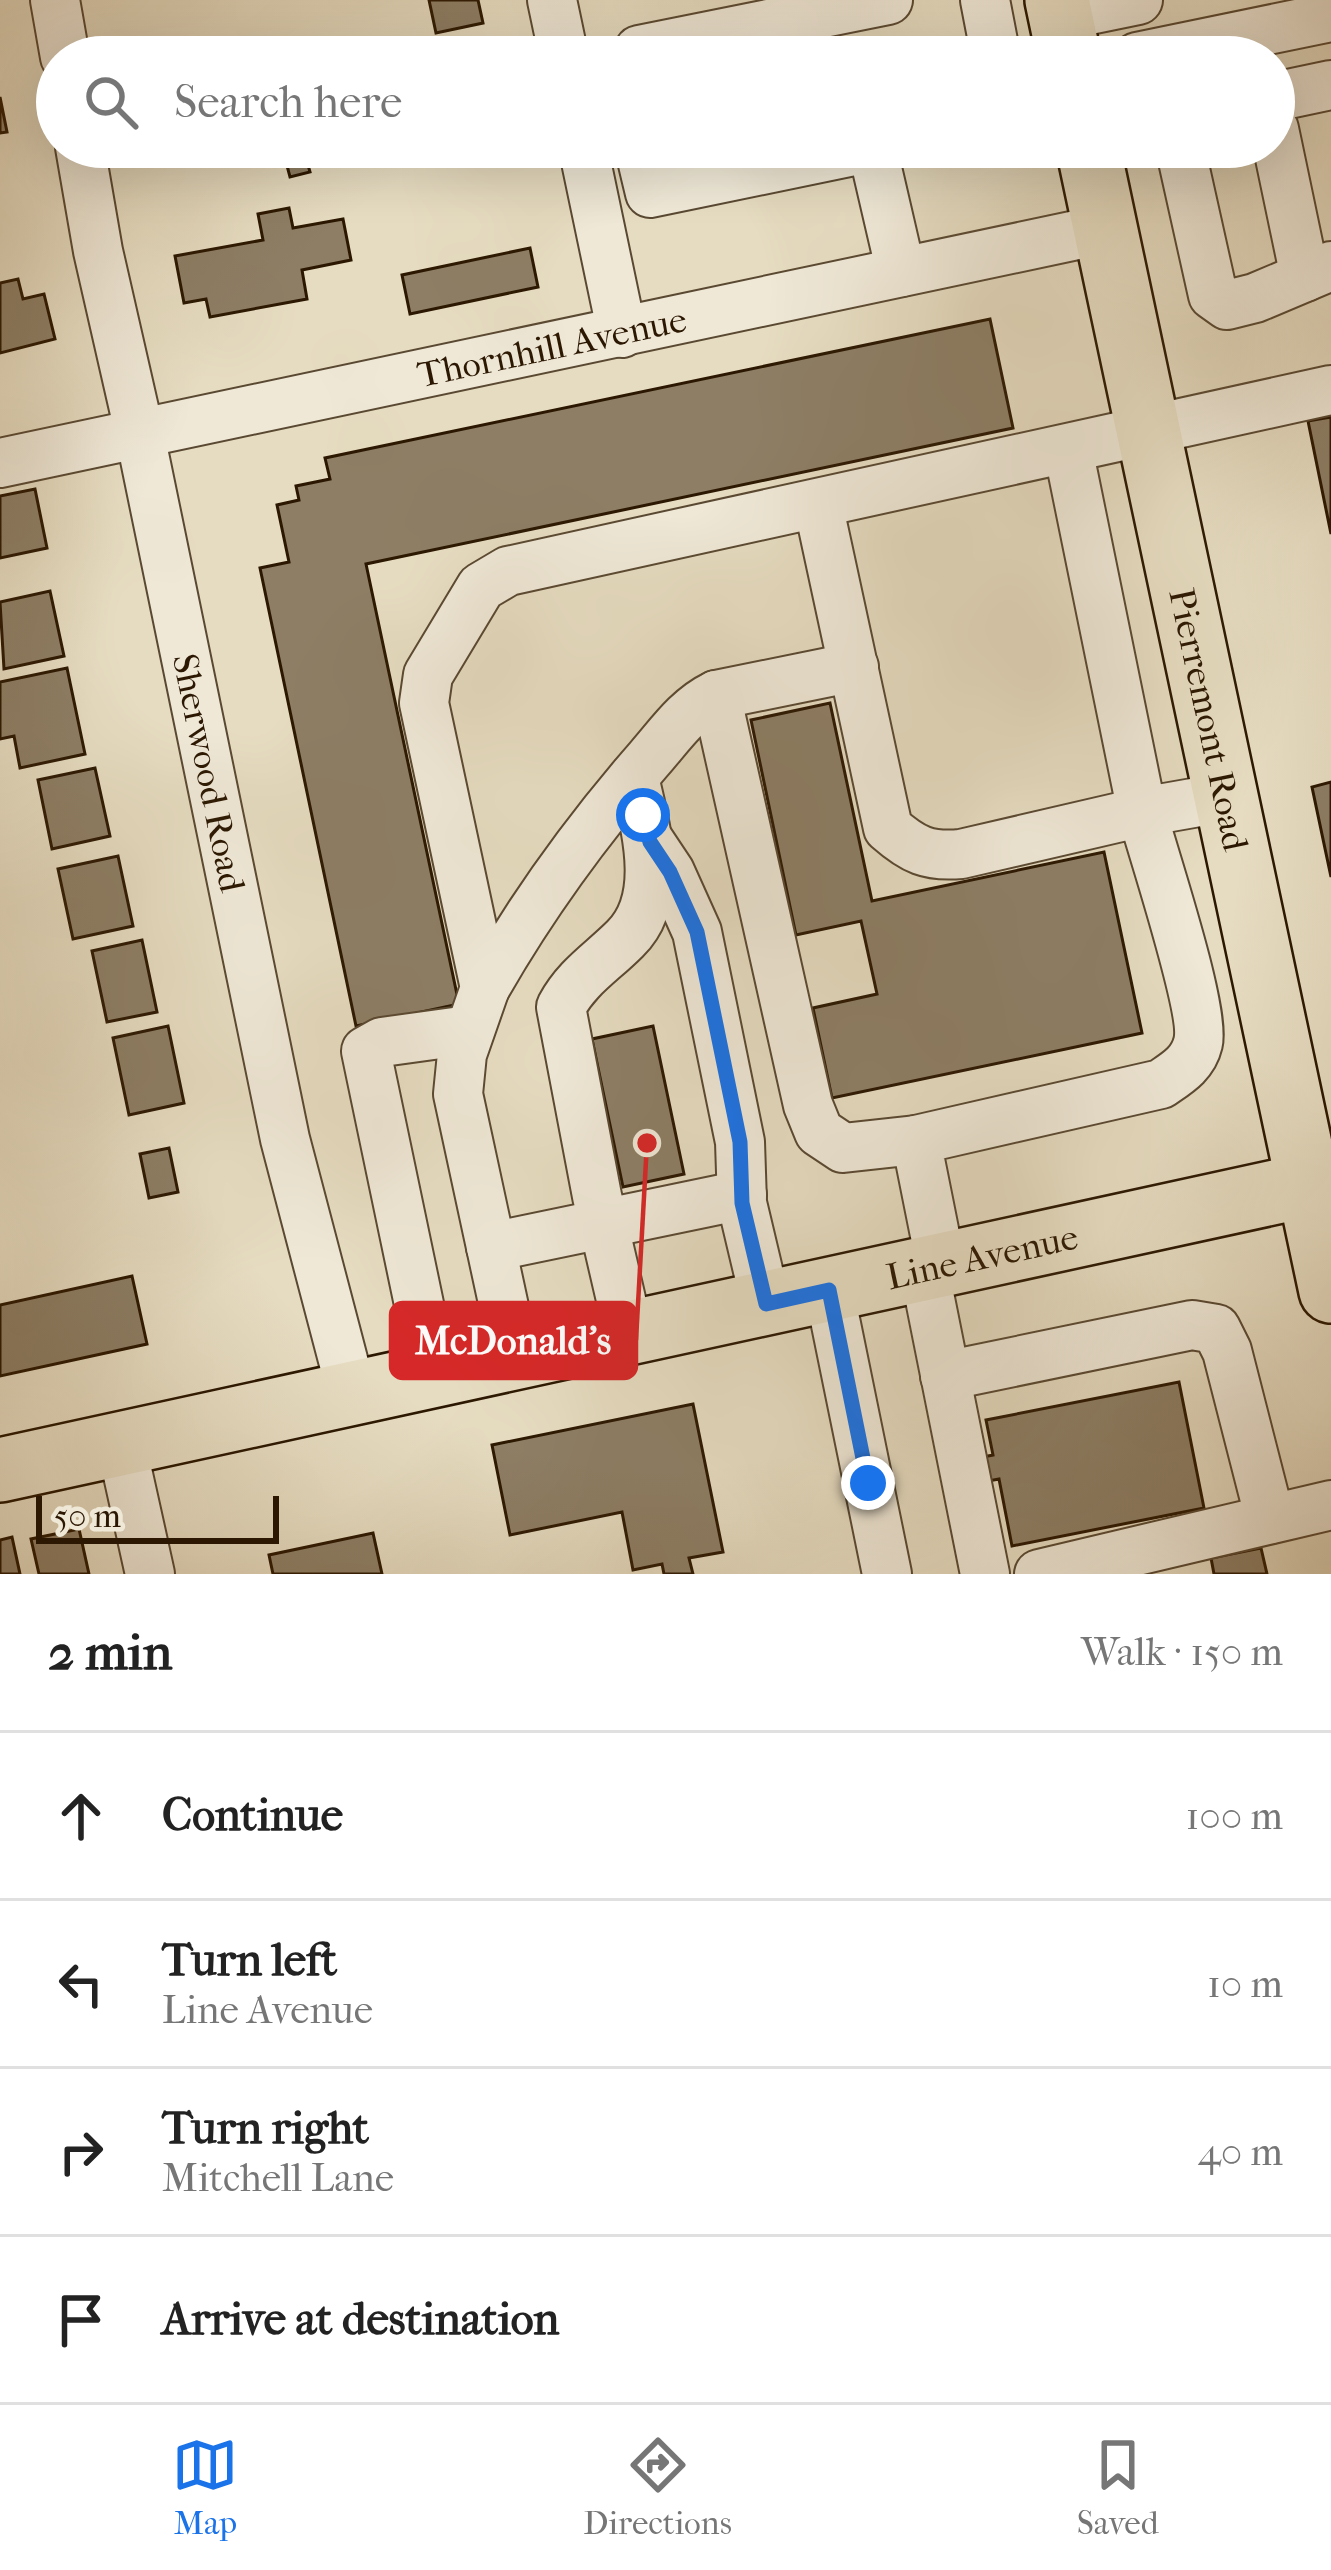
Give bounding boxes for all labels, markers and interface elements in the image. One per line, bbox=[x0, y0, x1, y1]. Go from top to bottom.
search box bbox=[36, 36, 1295, 168]
icon: search bbox=[78, 69, 144, 135]
text: Search here bbox=[174, 76, 402, 129]
street label: Thornhill Avenue bbox=[414, 298, 690, 396]
street label: Pierremont Road bbox=[1160, 584, 1257, 855]
street label: Sherwood Road bbox=[164, 650, 254, 896]
route start bbox=[616, 788, 670, 842]
street label: Line Avenue bbox=[883, 1216, 1082, 1298]
callout: McDonald's bbox=[391, 1303, 636, 1378]
text: McDonald's bbox=[415, 1318, 611, 1364]
route end bbox=[841, 1456, 895, 1510]
scale bar bbox=[36, 1490, 279, 1543]
text: 50 m bbox=[54, 1497, 121, 1536]
text: 2 min bbox=[48, 1622, 172, 1682]
text: Walk · 150 m bbox=[1081, 1629, 1283, 1675]
icon: ahead bbox=[48, 1783, 114, 1849]
text: Continue bbox=[162, 1789, 343, 1842]
text: 100 m bbox=[1185, 1793, 1283, 1839]
text: Turn left bbox=[162, 1934, 337, 1987]
icon: left bbox=[48, 1951, 114, 2017]
text: 10 m bbox=[1207, 1961, 1283, 2007]
text: Line Avenue bbox=[162, 1987, 373, 2033]
text: Turn right bbox=[162, 2102, 369, 2155]
icon: right bbox=[48, 2119, 114, 2185]
text: 40 m bbox=[1198, 2129, 1283, 2175]
text: Mitchell Lane bbox=[162, 2155, 394, 2201]
icon: arrive bbox=[48, 2287, 114, 2353]
text: Arrive at destination bbox=[162, 2293, 559, 2346]
tab: Map bbox=[172, 2432, 238, 2543]
tab: Directions bbox=[583, 2432, 732, 2543]
tab: Saved bbox=[1077, 2432, 1159, 2543]

